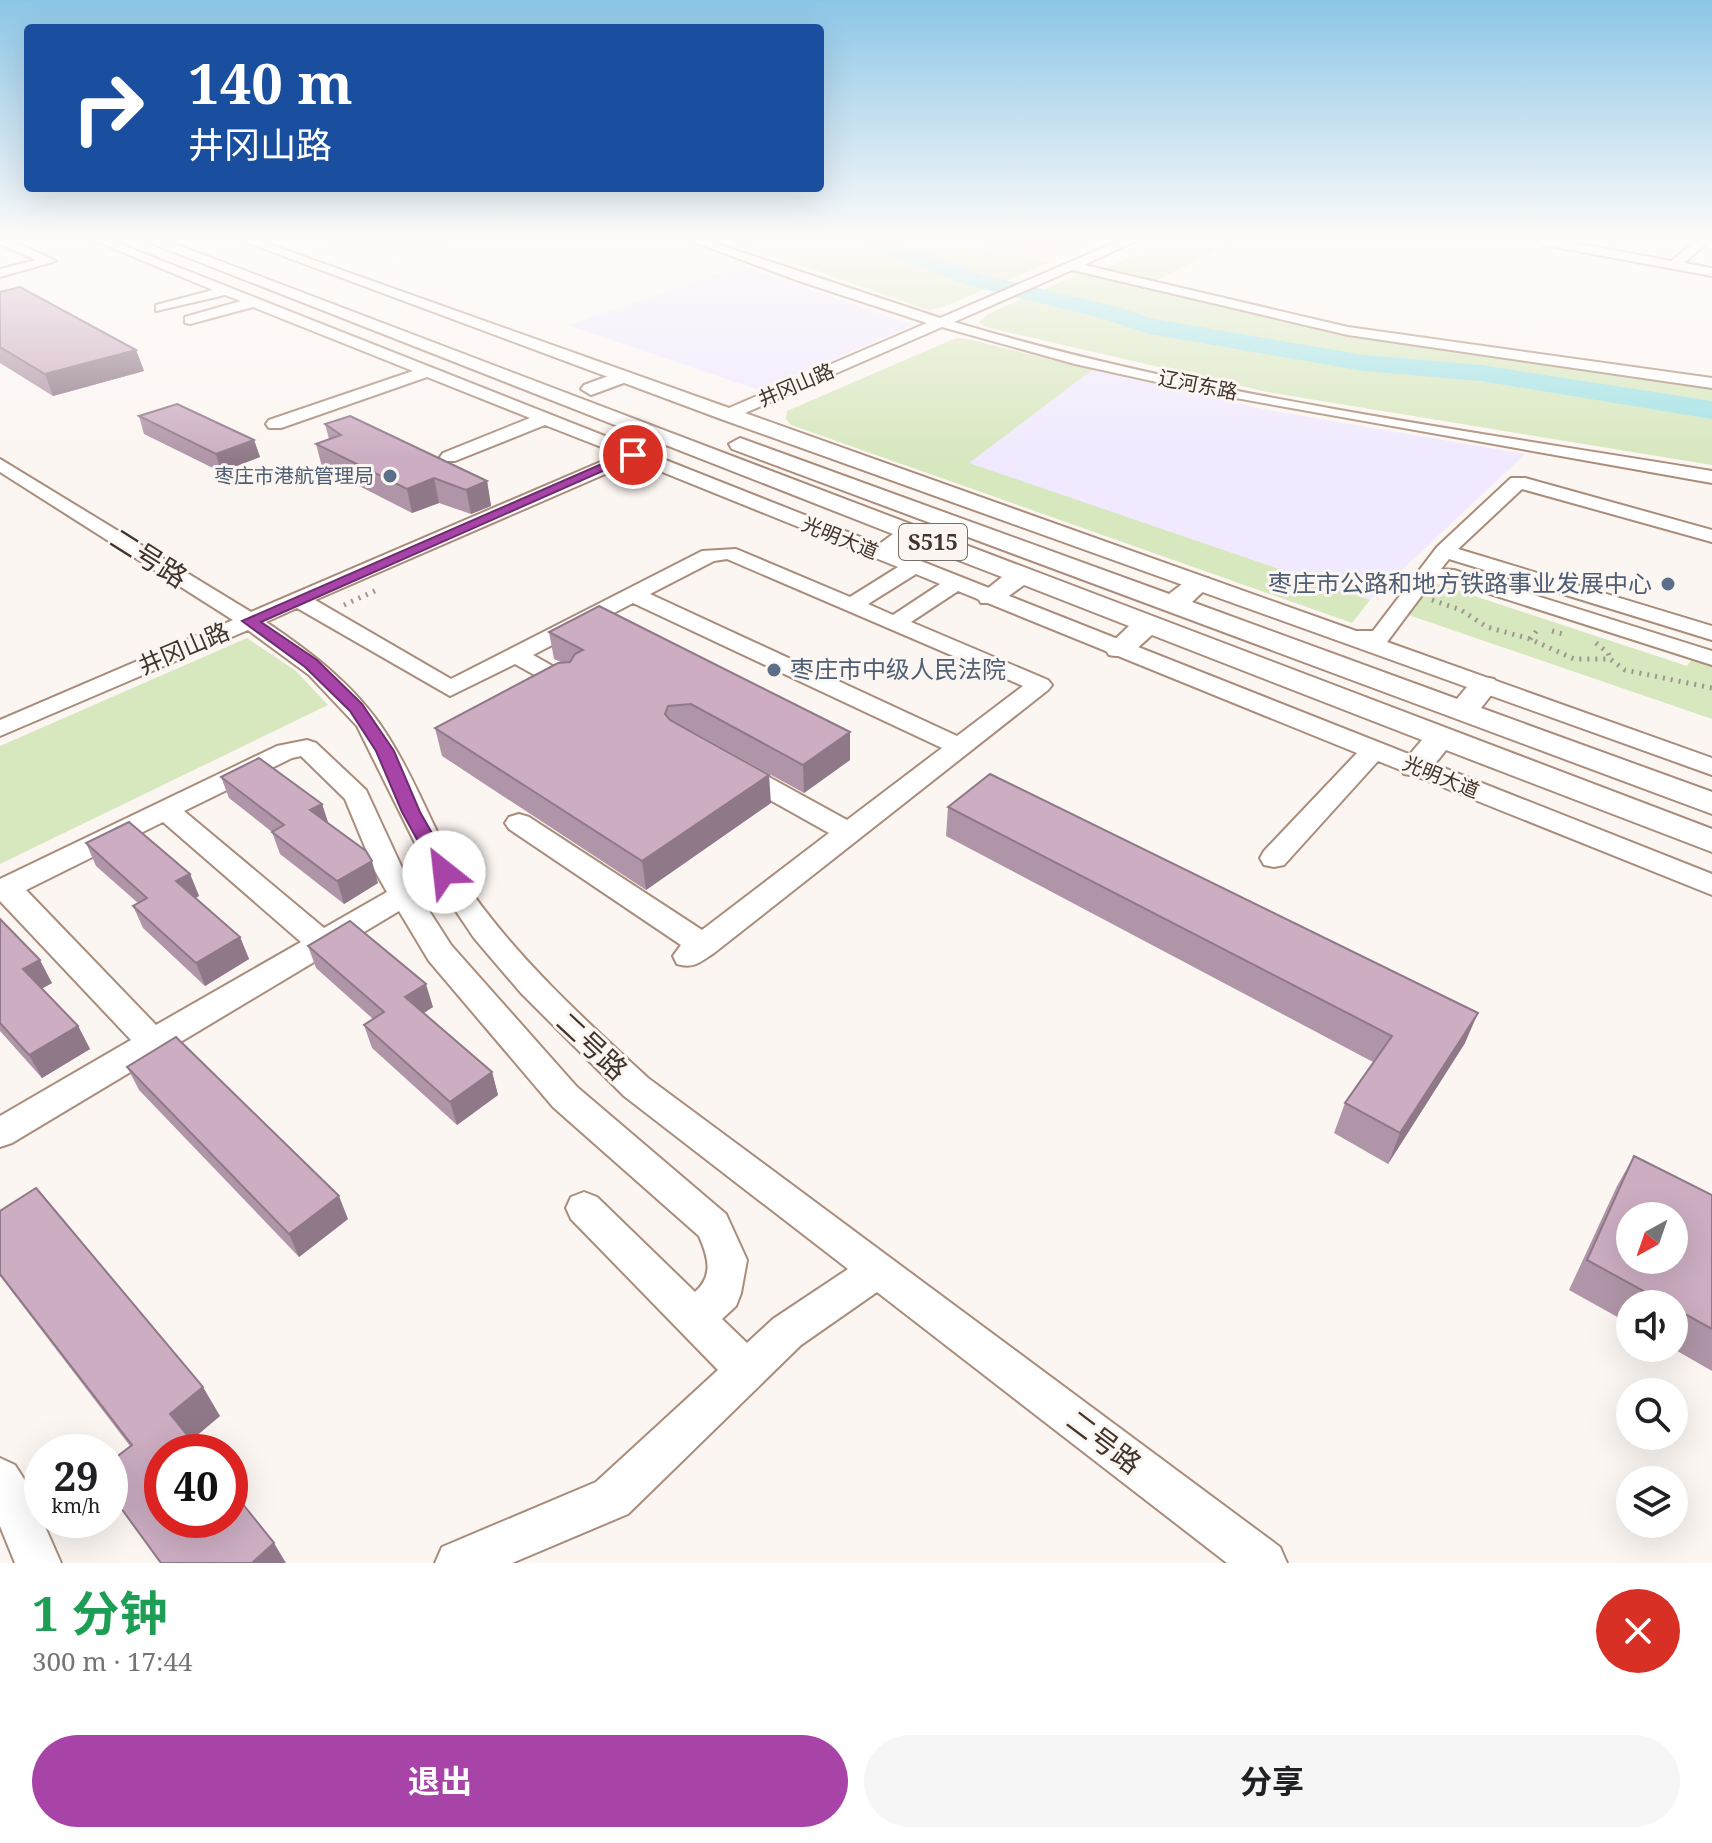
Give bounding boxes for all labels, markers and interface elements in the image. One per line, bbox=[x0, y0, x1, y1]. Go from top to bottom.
text: 140 m bbox=[188, 44, 353, 120]
icon: right bbox=[56, 56, 160, 160]
text: 井冈山路 bbox=[188, 120, 332, 169]
street label: 井冈山路 bbox=[754, 356, 838, 413]
street label: 辽河东路 bbox=[1156, 364, 1240, 405]
pin bbox=[599, 421, 667, 489]
icon: arrive bbox=[611, 433, 655, 477]
place label: 枣庄市港航管理局 bbox=[214, 462, 374, 489]
marker: 枣庄市港航管理局 bbox=[381, 467, 399, 485]
street label: 光明大道 bbox=[798, 510, 882, 565]
street label: 二号路 bbox=[104, 519, 195, 596]
road number: S515 bbox=[899, 524, 967, 560]
place label: 枣庄市公路和地方铁路事业发展中心 bbox=[1268, 566, 1652, 599]
marker: 枣庄市公路和地方铁路事业发展中心 bbox=[1659, 575, 1677, 593]
street label: 井冈山路 bbox=[133, 614, 234, 682]
place label: 枣庄市中级人民法院 bbox=[790, 652, 1006, 685]
marker: 枣庄市中级人民法院 bbox=[765, 661, 783, 679]
street label: 光明大道 bbox=[1399, 749, 1483, 804]
position arrow bbox=[402, 830, 486, 914]
street label: 二号路 bbox=[549, 1003, 636, 1088]
north arrow bbox=[1616, 1202, 1688, 1274]
map controls bbox=[1616, 1202, 1688, 1538]
button: sound bbox=[1616, 1290, 1688, 1362]
button: search bbox=[1616, 1378, 1688, 1450]
street label: 二号路 bbox=[1060, 1401, 1150, 1482]
speed limit sign: 40 bbox=[144, 1434, 248, 1538]
text: 29 bbox=[53, 1448, 99, 1503]
button: layers bbox=[1616, 1466, 1688, 1538]
text: km/h bbox=[51, 1492, 101, 1519]
text: 1 分钟 bbox=[32, 1580, 168, 1645]
button: close bbox=[1596, 1589, 1680, 1673]
text: 300 m · 17:44 bbox=[32, 1643, 193, 1679]
button: 退出 bbox=[32, 1735, 848, 1827]
button: 分享 bbox=[864, 1735, 1680, 1827]

